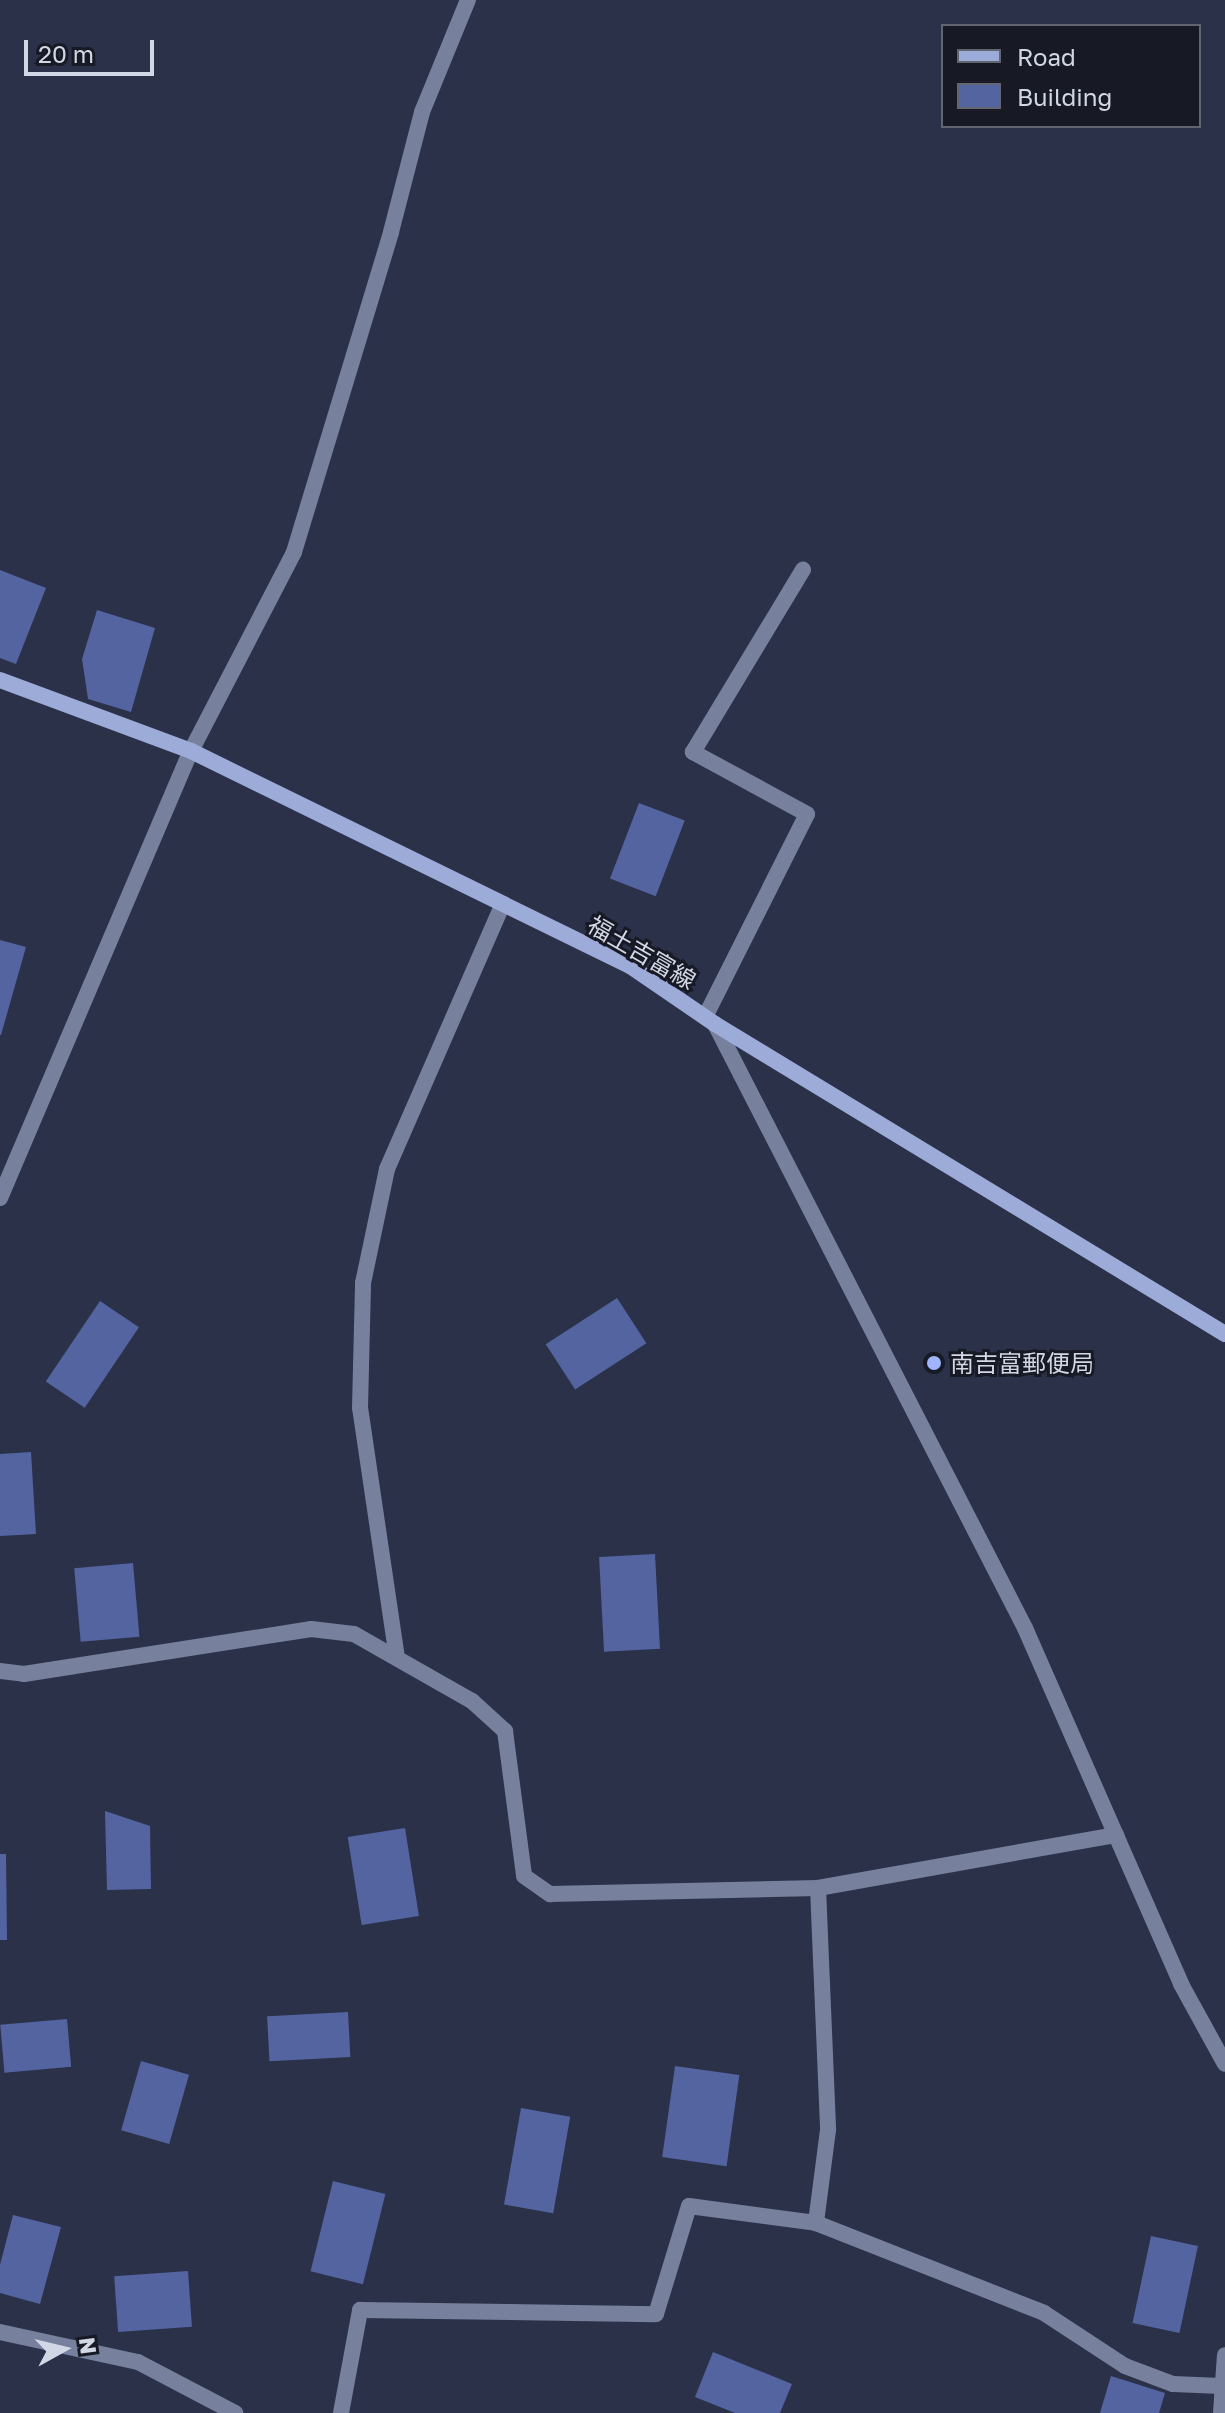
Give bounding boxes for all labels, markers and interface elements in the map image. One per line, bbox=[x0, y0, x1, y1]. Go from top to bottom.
scale bar bbox=[28, 24, 158, 74]
legend bbox=[941, 24, 1201, 128]
text: 20 m bbox=[38, 39, 94, 68]
text: Road bbox=[1017, 42, 1076, 71]
text: Building bbox=[1017, 82, 1112, 111]
street label: 福土吉富線 bbox=[583, 910, 701, 994]
place label: 南吉富郵便局 bbox=[950, 1349, 1094, 1377]
marker: 南吉富郵便局 bbox=[925, 1354, 943, 1372]
north arrow bbox=[24, 2309, 104, 2389]
text: N bbox=[74, 2335, 103, 2356]

